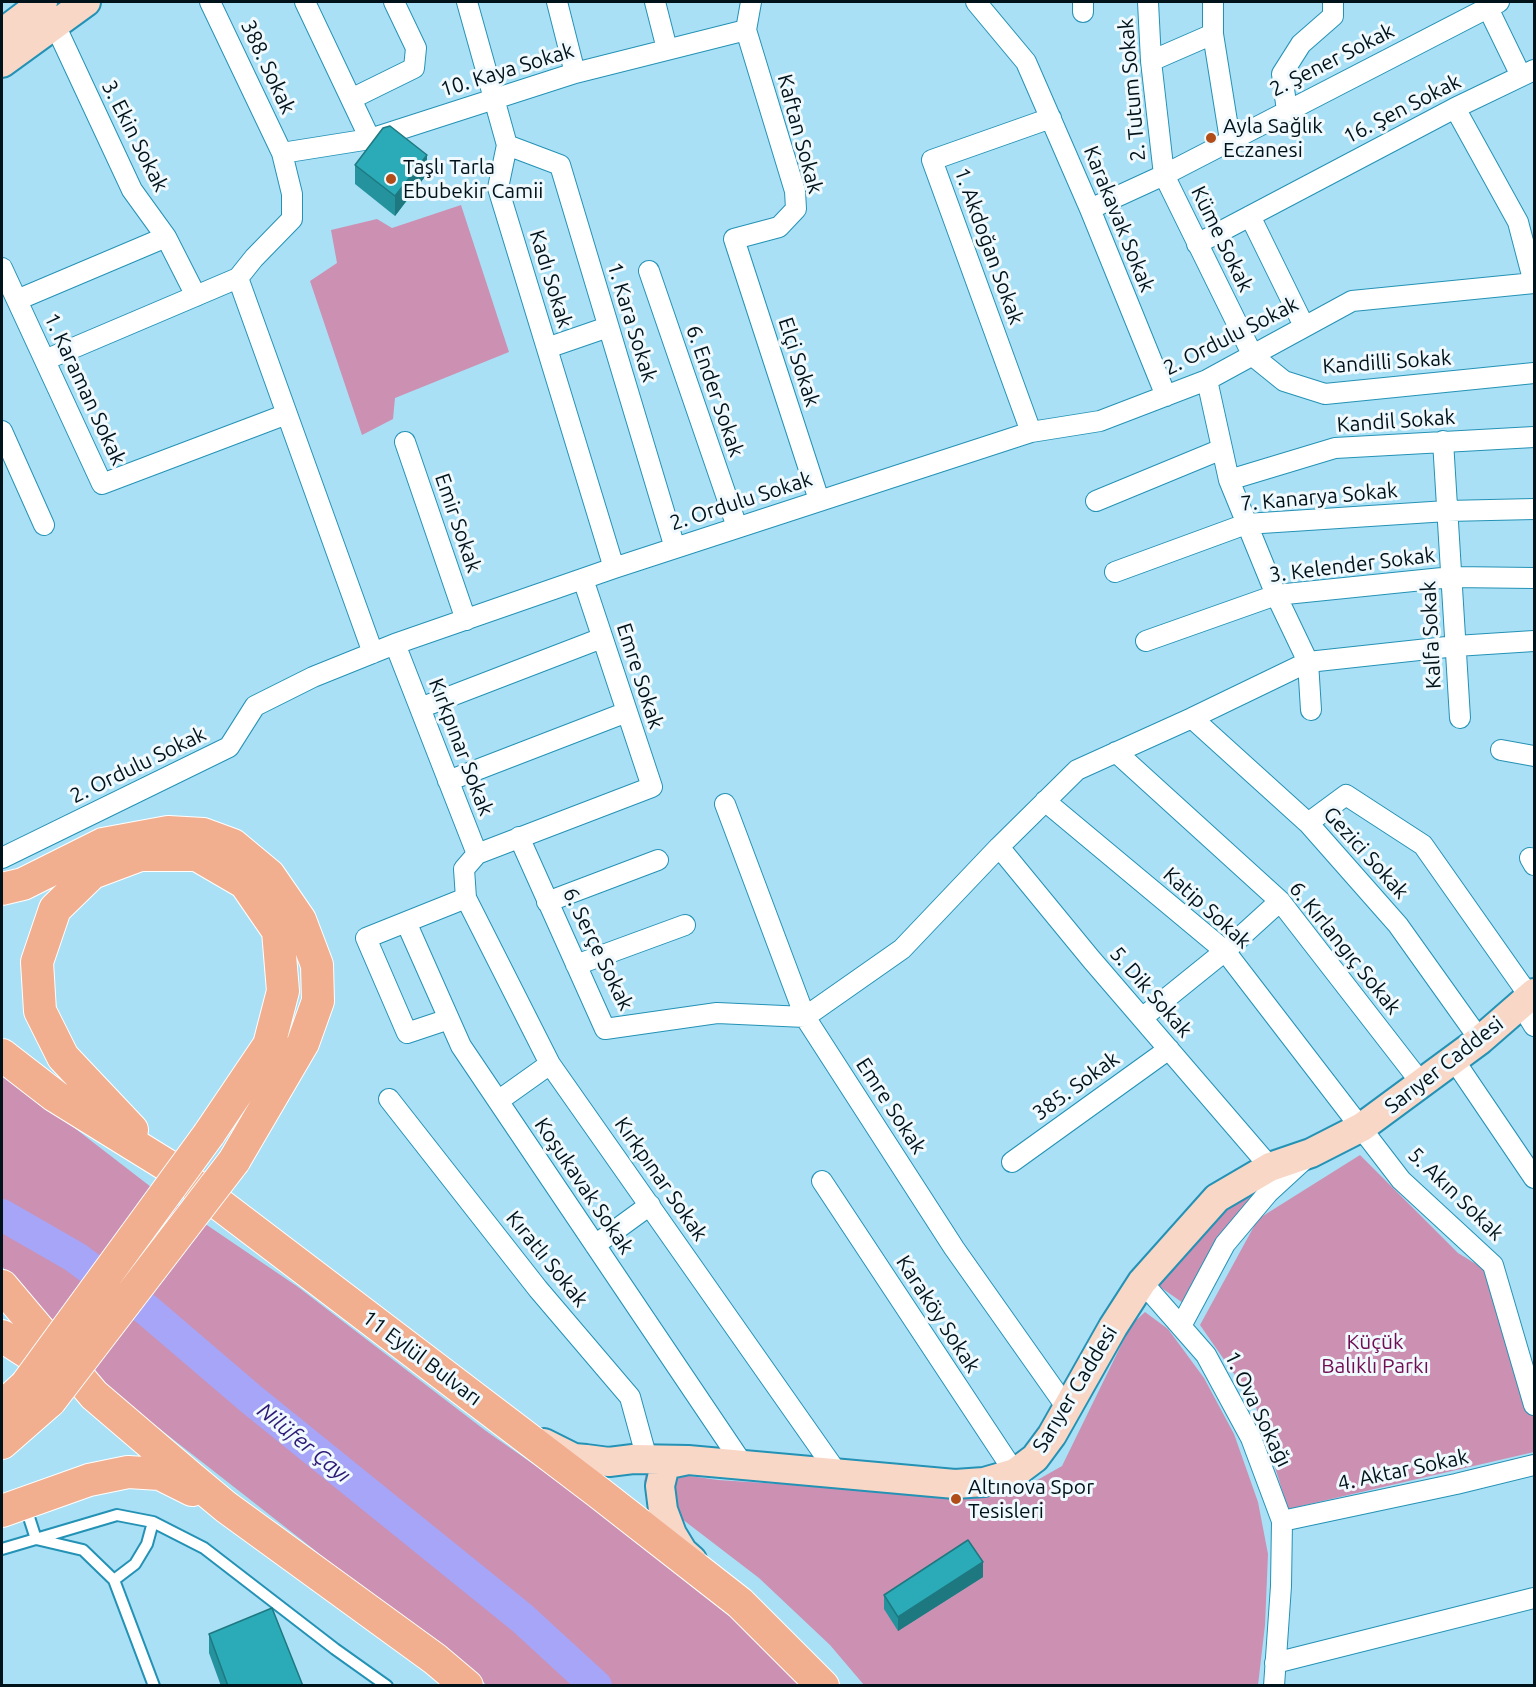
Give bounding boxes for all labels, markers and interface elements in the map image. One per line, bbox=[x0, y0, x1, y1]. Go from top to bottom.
street label: 388. Sokak bbox=[235, 16, 301, 118]
street label: 2. Tutum Sokak bbox=[1113, 18, 1151, 162]
street label: 2. Şener Sokak bbox=[1266, 18, 1398, 102]
street label: 10. Kaya Sokak bbox=[437, 38, 577, 102]
street label: 16. Şen Sokak bbox=[1339, 69, 1465, 149]
street label: Kaftan Sokak bbox=[772, 72, 828, 196]
street label: 3. Ekin Sokak bbox=[96, 76, 174, 196]
place label: Ayla Sağlık Eczanesi bbox=[1223, 113, 1323, 163]
marker: Ayla Sağlık Eczanesi bbox=[1204, 131, 1218, 145]
street label: Karakavak Sokak bbox=[1078, 142, 1160, 296]
place label: Taşlı Tarla Ebubekir Camii bbox=[403, 154, 543, 204]
street label: 1. Akdoğan Sokak bbox=[949, 164, 1029, 328]
marker: Taşlı Tarla Ebubekir Camii bbox=[384, 172, 398, 186]
street label: Küme Sokak bbox=[1186, 182, 1258, 296]
street label: Kadı Sokak bbox=[524, 227, 578, 331]
street label: 1. Kara Sokak bbox=[602, 259, 662, 385]
street label: 2. Ordulu Sokak bbox=[1159, 291, 1303, 381]
street label: 1. Karaman Sokak bbox=[39, 309, 131, 469]
street label: Elçi Sokak bbox=[773, 314, 825, 410]
street label: 6. Ender Sokak bbox=[681, 322, 749, 460]
street label: Kandilli Sokak bbox=[1322, 345, 1452, 379]
street label: Kandil Sokak bbox=[1336, 404, 1456, 438]
street label: 2. Ordulu Sokak bbox=[667, 466, 815, 536]
street label: Emir Sokak bbox=[429, 470, 487, 576]
street label: 7. Kanarya Sokak bbox=[1239, 478, 1399, 516]
street label: 3. Kelender Sokak bbox=[1268, 542, 1436, 588]
street label: Kalfa Sokak bbox=[1416, 580, 1446, 690]
street label: Emre Sokak bbox=[611, 620, 669, 732]
street label: Kırkpınar Sokak bbox=[423, 675, 499, 819]
street label: 2. Ordulu Sokak bbox=[66, 721, 210, 809]
street label: Gezici Sokak bbox=[1318, 802, 1414, 904]
street label: Katip Sokak bbox=[1158, 862, 1256, 954]
street label: 6. Kırlangıç Sokak bbox=[1284, 877, 1406, 1019]
street label: 6. Serçe Sokak bbox=[557, 883, 639, 1015]
street label: 5. Dik Sokak bbox=[1105, 941, 1197, 1043]
street label: Sarıyer Caddesi bbox=[1380, 1011, 1508, 1119]
street label: 385. Sokak bbox=[1028, 1046, 1124, 1126]
street label: Emre Sokak bbox=[851, 1053, 931, 1159]
street label: Kırkpınar Sokak bbox=[609, 1112, 713, 1246]
street label: Koşukavak Sokak bbox=[529, 1113, 639, 1259]
street label: 5. Akın Sokak bbox=[1403, 1142, 1509, 1246]
street label: Kıratlı Sokak bbox=[501, 1206, 593, 1312]
street label: Karaköy Sokak bbox=[891, 1251, 985, 1377]
street label: 11 Eylül Bulvarı bbox=[357, 1305, 487, 1411]
street label: Sarıyer Caddesi bbox=[1027, 1321, 1123, 1457]
park label: Küçük Balıklı Parkı bbox=[1321, 1329, 1429, 1379]
street label: 1. Ova Sokağı bbox=[1219, 1347, 1297, 1471]
water label: Nilüfer Çayı bbox=[252, 1397, 356, 1489]
street label: 4. Aktar Sokak bbox=[1335, 1444, 1471, 1496]
place label: Altınova Spor Tesisleri bbox=[968, 1474, 1094, 1524]
marker: Altınova Spor Tesisleri bbox=[949, 1492, 963, 1506]

